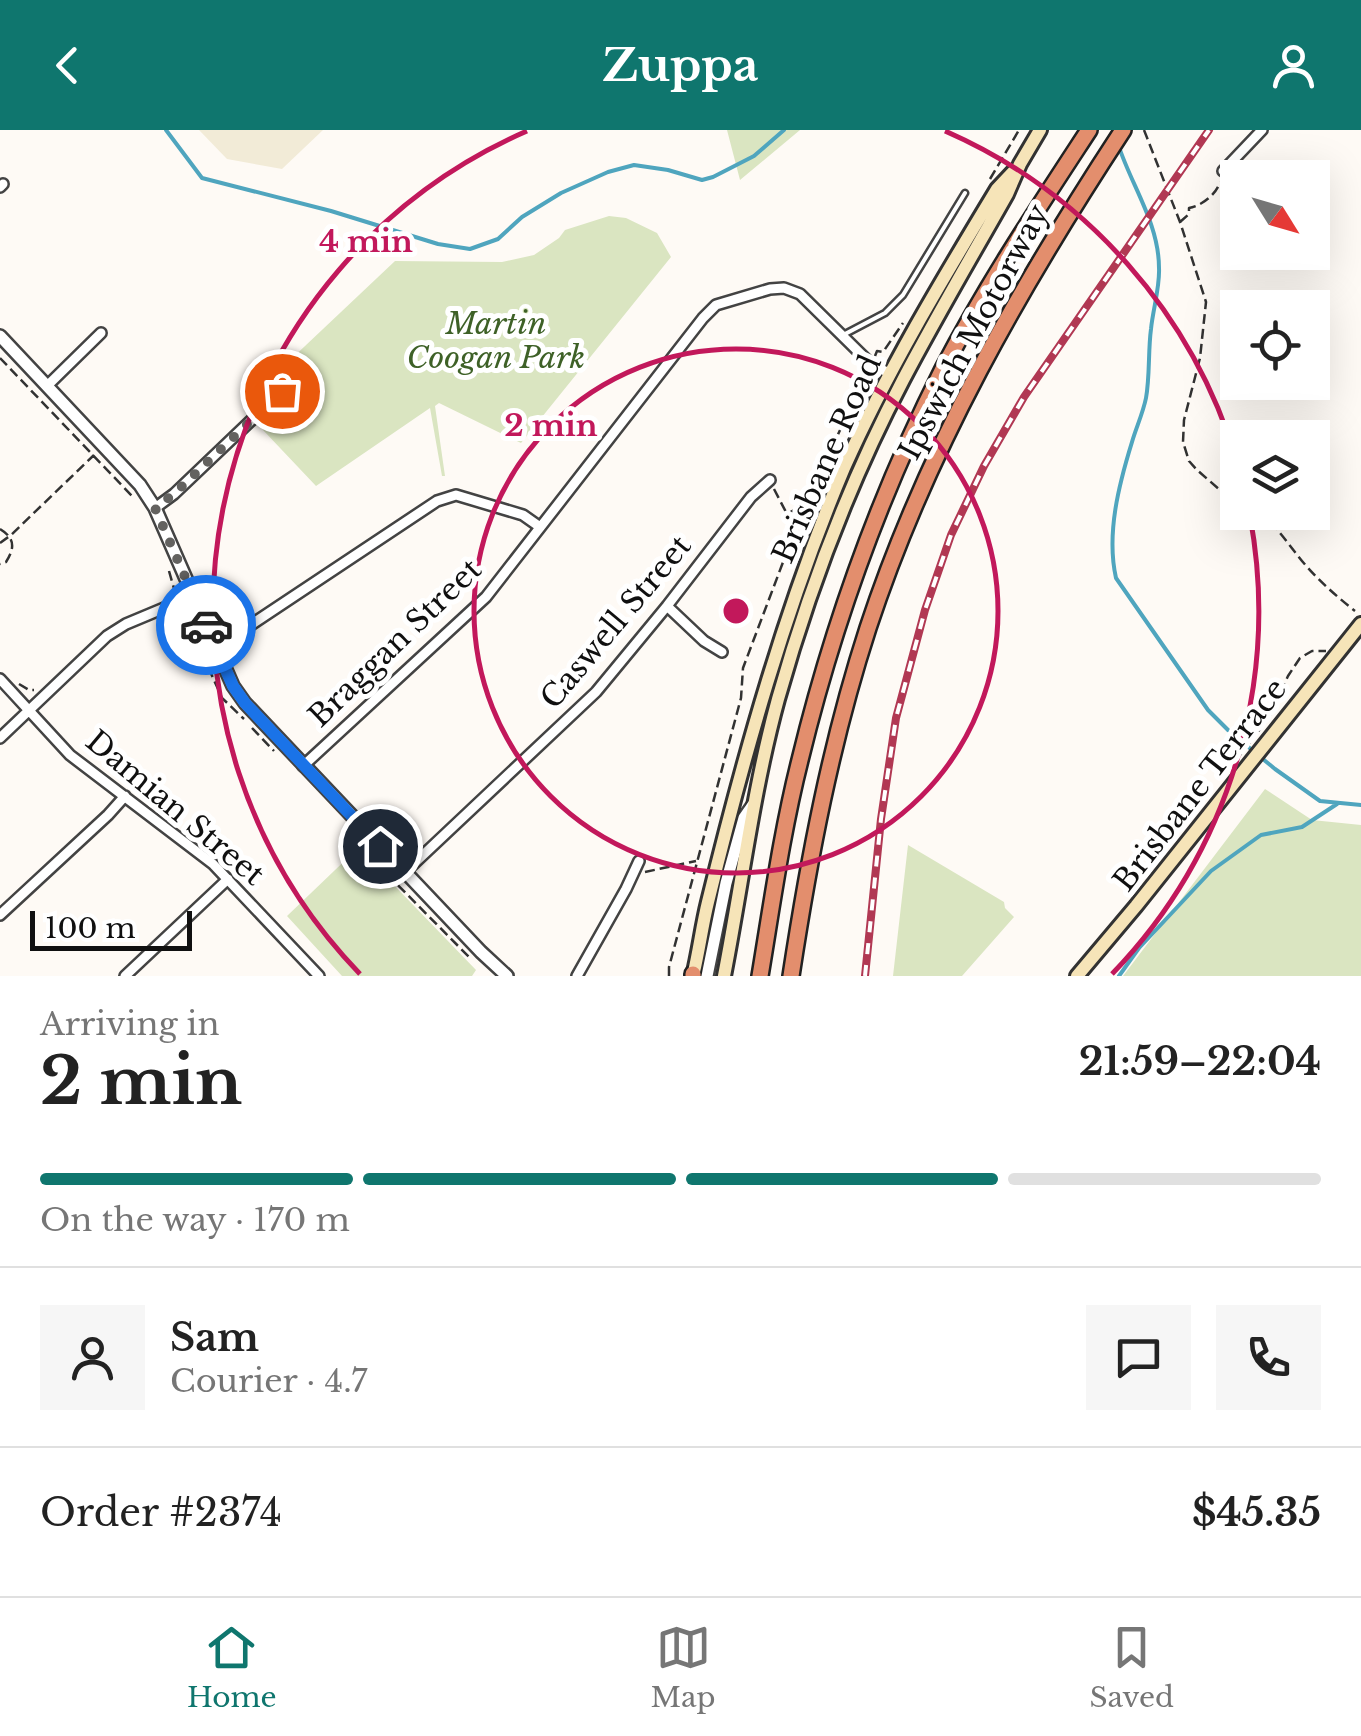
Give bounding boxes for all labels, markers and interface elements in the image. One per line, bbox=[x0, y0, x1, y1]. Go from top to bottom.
text: Zuppa bbox=[603, 37, 758, 93]
icon: back bbox=[40, 38, 95, 93]
icon: person bbox=[1266, 38, 1321, 93]
north arrow bbox=[1220, 160, 1330, 270]
map controls bbox=[1220, 160, 1330, 530]
street label: Ipswich Motorway bbox=[891, 198, 1057, 466]
text: 4 min bbox=[319, 223, 413, 260]
button: locate bbox=[1220, 290, 1330, 400]
park label: Martin Coogan Park bbox=[407, 305, 585, 376]
pin bbox=[240, 349, 325, 434]
street label: Brisbane Road bbox=[764, 349, 889, 569]
icon: bag bbox=[255, 364, 310, 419]
text: 2 min bbox=[504, 407, 598, 444]
button: layers bbox=[1220, 420, 1330, 530]
street label: Caswell Street bbox=[532, 527, 699, 716]
street label: Braggan Street bbox=[301, 550, 489, 734]
courier bbox=[156, 575, 256, 675]
centre of rings bbox=[718, 593, 754, 629]
icon: car bbox=[179, 598, 234, 653]
street label: Brisbane Terrace bbox=[1105, 671, 1294, 898]
street label: Damian Street bbox=[79, 722, 273, 893]
pin bbox=[338, 804, 423, 889]
icon: home bbox=[353, 819, 408, 874]
scale bar bbox=[30, 906, 192, 950]
text: 100 m bbox=[45, 911, 136, 946]
text: Arriving in bbox=[40, 1004, 219, 1044]
text: 21:59–22:04 bbox=[1079, 1038, 1321, 1085]
text: 2 min bbox=[40, 1041, 242, 1122]
text: On the way · 170 m bbox=[40, 1200, 350, 1240]
button: person bbox=[40, 1305, 145, 1410]
button: chat bbox=[1086, 1305, 1191, 1410]
button: phone bbox=[1216, 1305, 1321, 1410]
text: Sam bbox=[170, 1314, 259, 1361]
text: Courier · 4.7 bbox=[170, 1361, 367, 1401]
text: Order #2374 bbox=[40, 1489, 282, 1536]
text: $45.35 bbox=[1192, 1489, 1321, 1536]
tab: Home bbox=[187, 1620, 277, 1715]
tab: Map bbox=[651, 1620, 716, 1715]
tab: Saved bbox=[1090, 1620, 1174, 1715]

